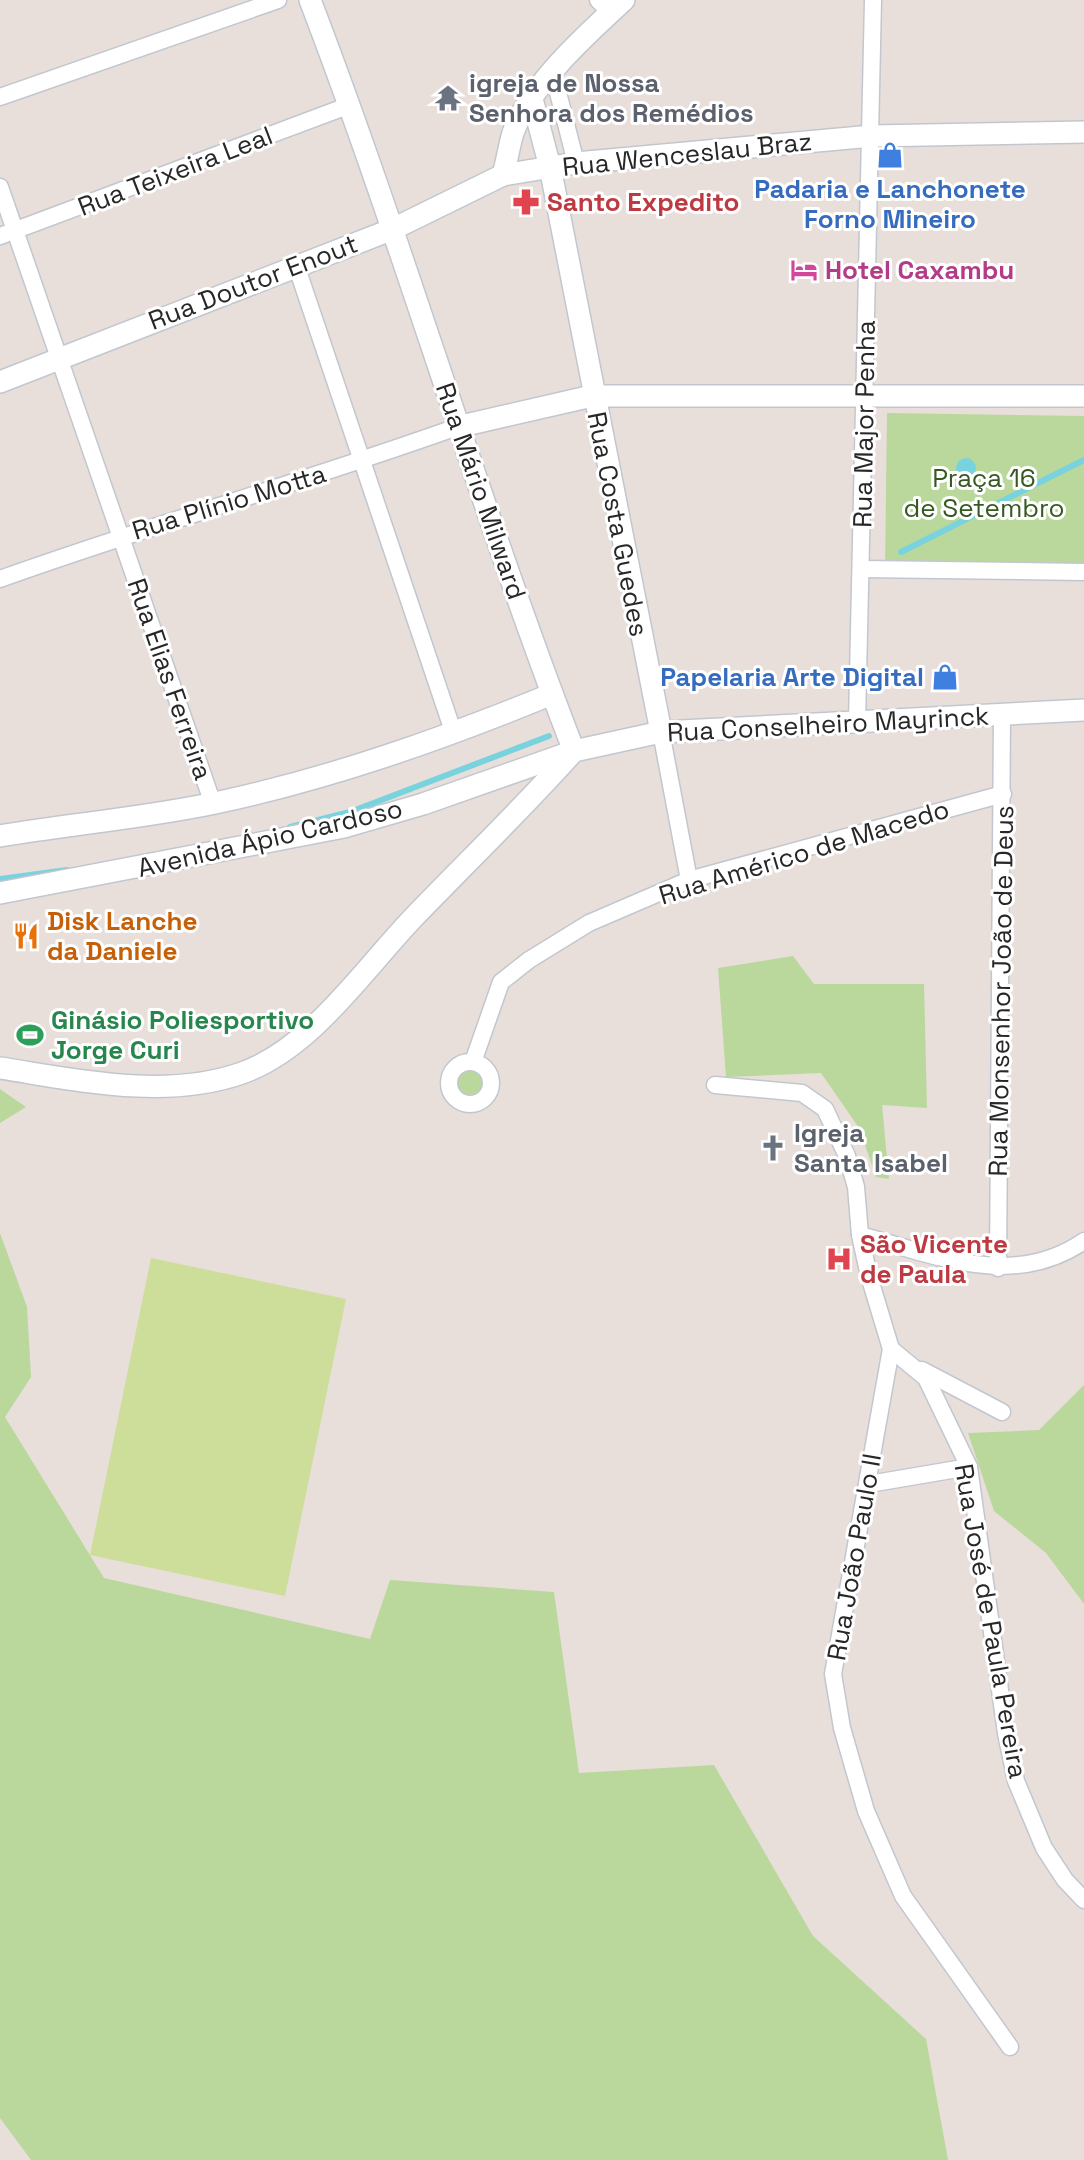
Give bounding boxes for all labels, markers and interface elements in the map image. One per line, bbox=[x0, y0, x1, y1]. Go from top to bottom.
place label: igreja de Nossa Senhora dos Remédios bbox=[469, 66, 754, 130]
temple icon: igreja de Nossa Senhora dos Remédios bbox=[433, 83, 463, 113]
street label: Rua Teixeira Leal bbox=[73, 118, 277, 224]
street label: Rua Wenceslau Braz bbox=[561, 124, 813, 184]
shop icon: Padaria e Lanchonete Forno Mineiro bbox=[875, 140, 905, 170]
place label: Padaria e Lanchonete Forno Mineiro bbox=[754, 172, 1026, 236]
place label: Santo Expedito bbox=[547, 185, 740, 219]
pharmacy icon: Santo Expedito bbox=[511, 187, 541, 217]
street label: Rua Doutor Enout bbox=[143, 226, 363, 338]
place label: Hotel Caxambu bbox=[825, 253, 1014, 287]
hotel icon: Hotel Caxambu bbox=[789, 255, 819, 285]
street label: Rua Major Penha bbox=[845, 320, 883, 528]
street label: Rua Mário Milward bbox=[428, 378, 534, 604]
street label: Rua Costa Guedes bbox=[580, 409, 656, 639]
street label: Rua Plínio Motta bbox=[128, 456, 330, 548]
park label: Praça 16 de Setembro bbox=[903, 461, 1065, 525]
street label: Rua Elias Ferreira bbox=[120, 574, 220, 784]
place label: Papelaria Arte Digital bbox=[660, 660, 924, 694]
shop icon: Papelaria Arte Digital bbox=[930, 662, 960, 692]
street label: Rua Conselheiro Mayrinck bbox=[666, 699, 990, 749]
street label: Avenida Ápio Cardoso bbox=[134, 791, 406, 885]
street label: Rua Américo de Macedo bbox=[655, 792, 953, 912]
street label: Rua Monsenhor João de Deus bbox=[981, 805, 1021, 1177]
place label: Disk Lanche da Daniele bbox=[47, 904, 198, 968]
restaurant icon: Disk Lanche da Daniele bbox=[11, 921, 41, 951]
place label: Ginásio Poliesportivo Jorge Curi bbox=[51, 1003, 314, 1067]
sports icon: Ginásio Poliesportivo Jorge Curi bbox=[15, 1020, 45, 1050]
place label: Igreja Santa Isabel bbox=[794, 1116, 948, 1180]
church icon: Igreja Santa Isabel bbox=[758, 1133, 788, 1163]
place label: São Vicente de Paula bbox=[860, 1227, 1008, 1291]
hospital icon: São Vicente de Paula bbox=[824, 1244, 854, 1274]
street label: Rua João Paulo II bbox=[819, 1451, 889, 1663]
street label: Rua José de Paula Pereira bbox=[947, 1461, 1035, 1781]

